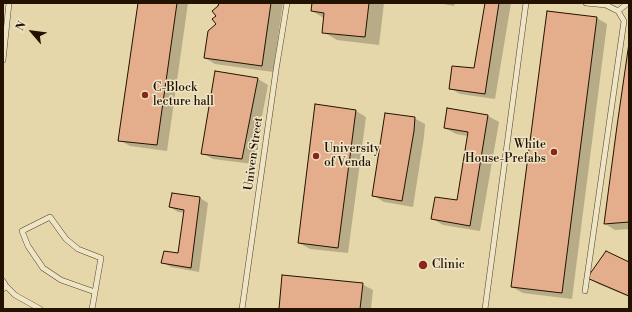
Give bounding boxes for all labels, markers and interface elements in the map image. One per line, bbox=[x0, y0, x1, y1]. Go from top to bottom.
north arrow bbox=[12, 12, 52, 52]
text: N bbox=[13, 19, 30, 34]
place label: C-Block lecture hall bbox=[153, 81, 214, 109]
marker: C-Block lecture hall bbox=[140, 90, 150, 100]
street label: Univen Street bbox=[242, 116, 266, 192]
place label: White House-Prefabs bbox=[465, 138, 546, 166]
place label: University of Venda bbox=[324, 142, 380, 170]
marker: White House-Prefabs bbox=[549, 147, 559, 157]
marker: University of Venda bbox=[311, 151, 321, 161]
place label: Clinic bbox=[432, 258, 465, 272]
marker: Clinic bbox=[417, 259, 429, 271]

